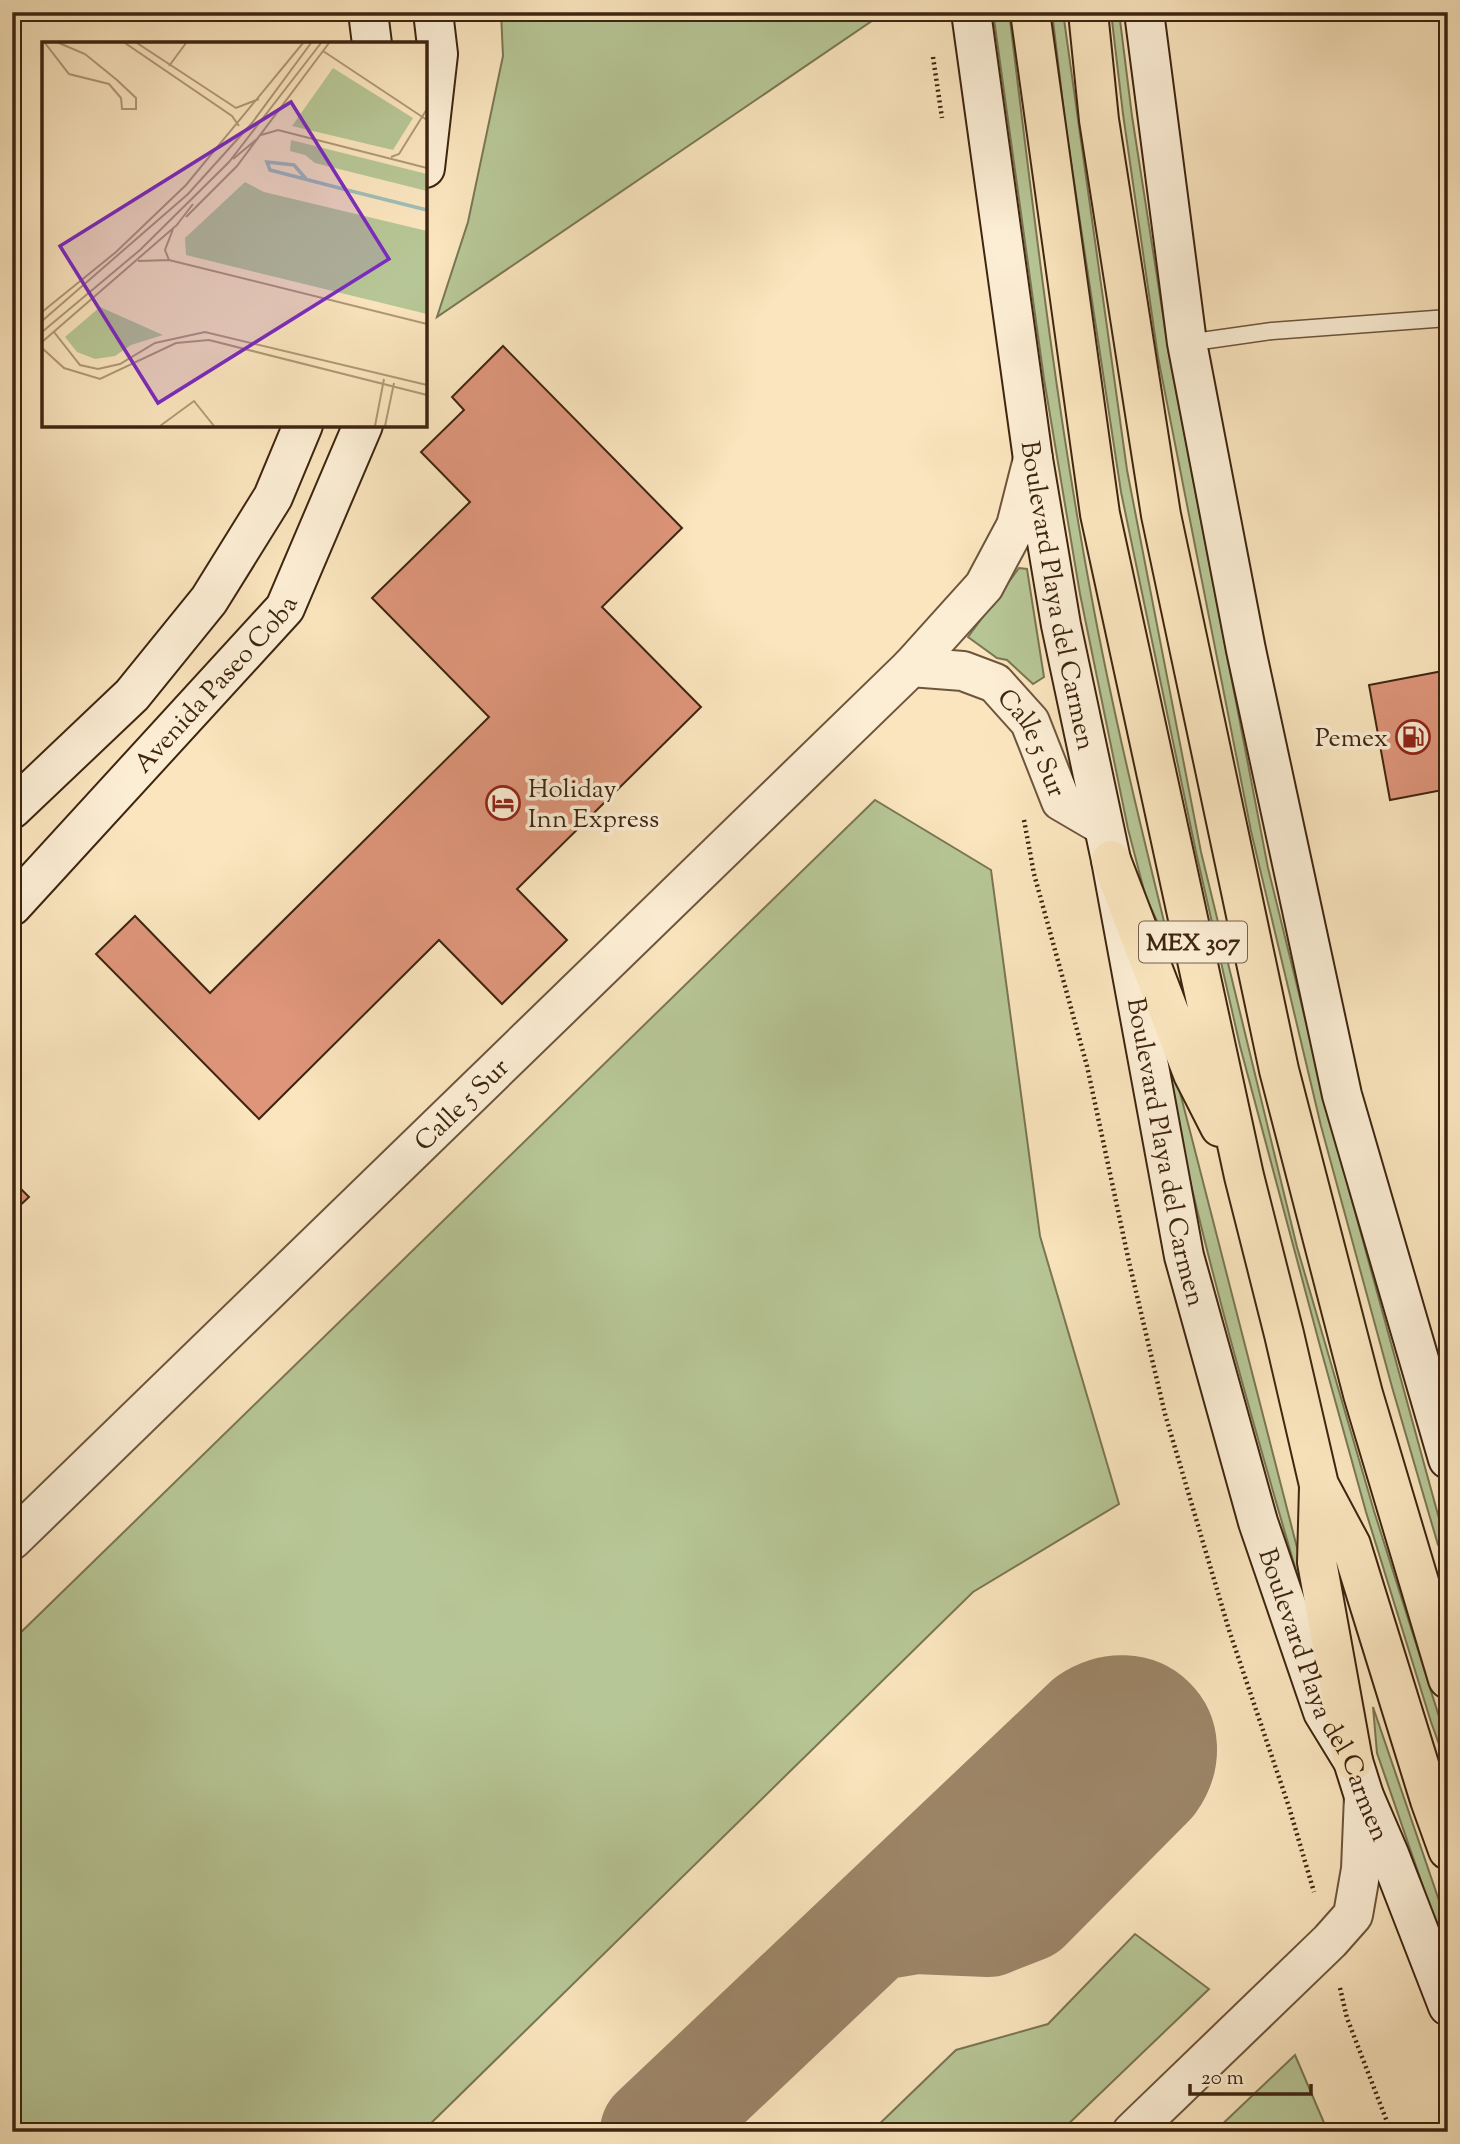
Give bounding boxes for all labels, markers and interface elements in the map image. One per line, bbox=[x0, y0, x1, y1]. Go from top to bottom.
inset map bbox=[42, 42, 427, 427]
street label: Boulevard Playa del Carmen bbox=[1010, 439, 1103, 754]
street label: Avenida Paseo Coba bbox=[126, 592, 309, 782]
street label: Calle 5 Sur bbox=[987, 681, 1074, 803]
fuel station icon: Pemex bbox=[1394, 718, 1432, 756]
place label: Pemex bbox=[1315, 721, 1388, 758]
place label: Holiday Inn Express bbox=[528, 772, 659, 839]
hotel icon: Holiday Inn Express bbox=[484, 784, 522, 822]
road number: MEX 307 bbox=[1139, 922, 1247, 962]
street label: Boulevard Playa del Carmen bbox=[1116, 995, 1213, 1311]
street label: Calle 5 Sur bbox=[407, 1051, 519, 1160]
street label: Boulevard Playa del Carmen bbox=[1247, 1544, 1397, 1848]
scale bar bbox=[1190, 2053, 1311, 2097]
text: 20 m bbox=[1201, 2064, 1244, 2094]

